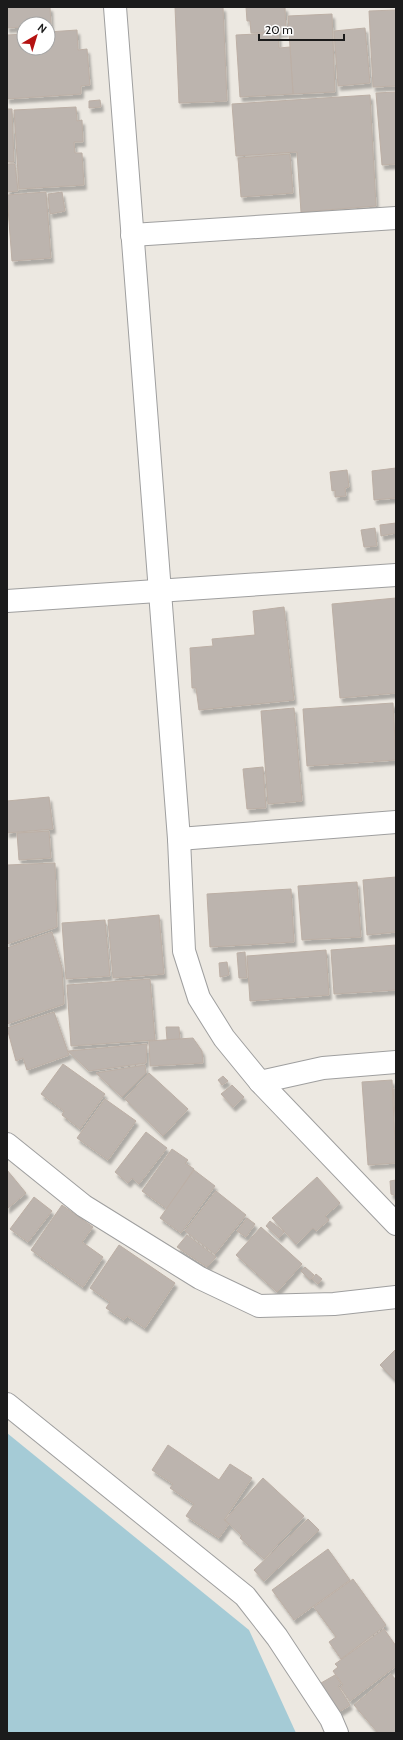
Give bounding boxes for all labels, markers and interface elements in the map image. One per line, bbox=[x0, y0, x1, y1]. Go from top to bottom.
north arrow bbox=[16, 16, 56, 56]
scale bar bbox=[259, 16, 344, 42]
text: N bbox=[35, 20, 50, 36]
text: 20 m bbox=[265, 22, 293, 37]

